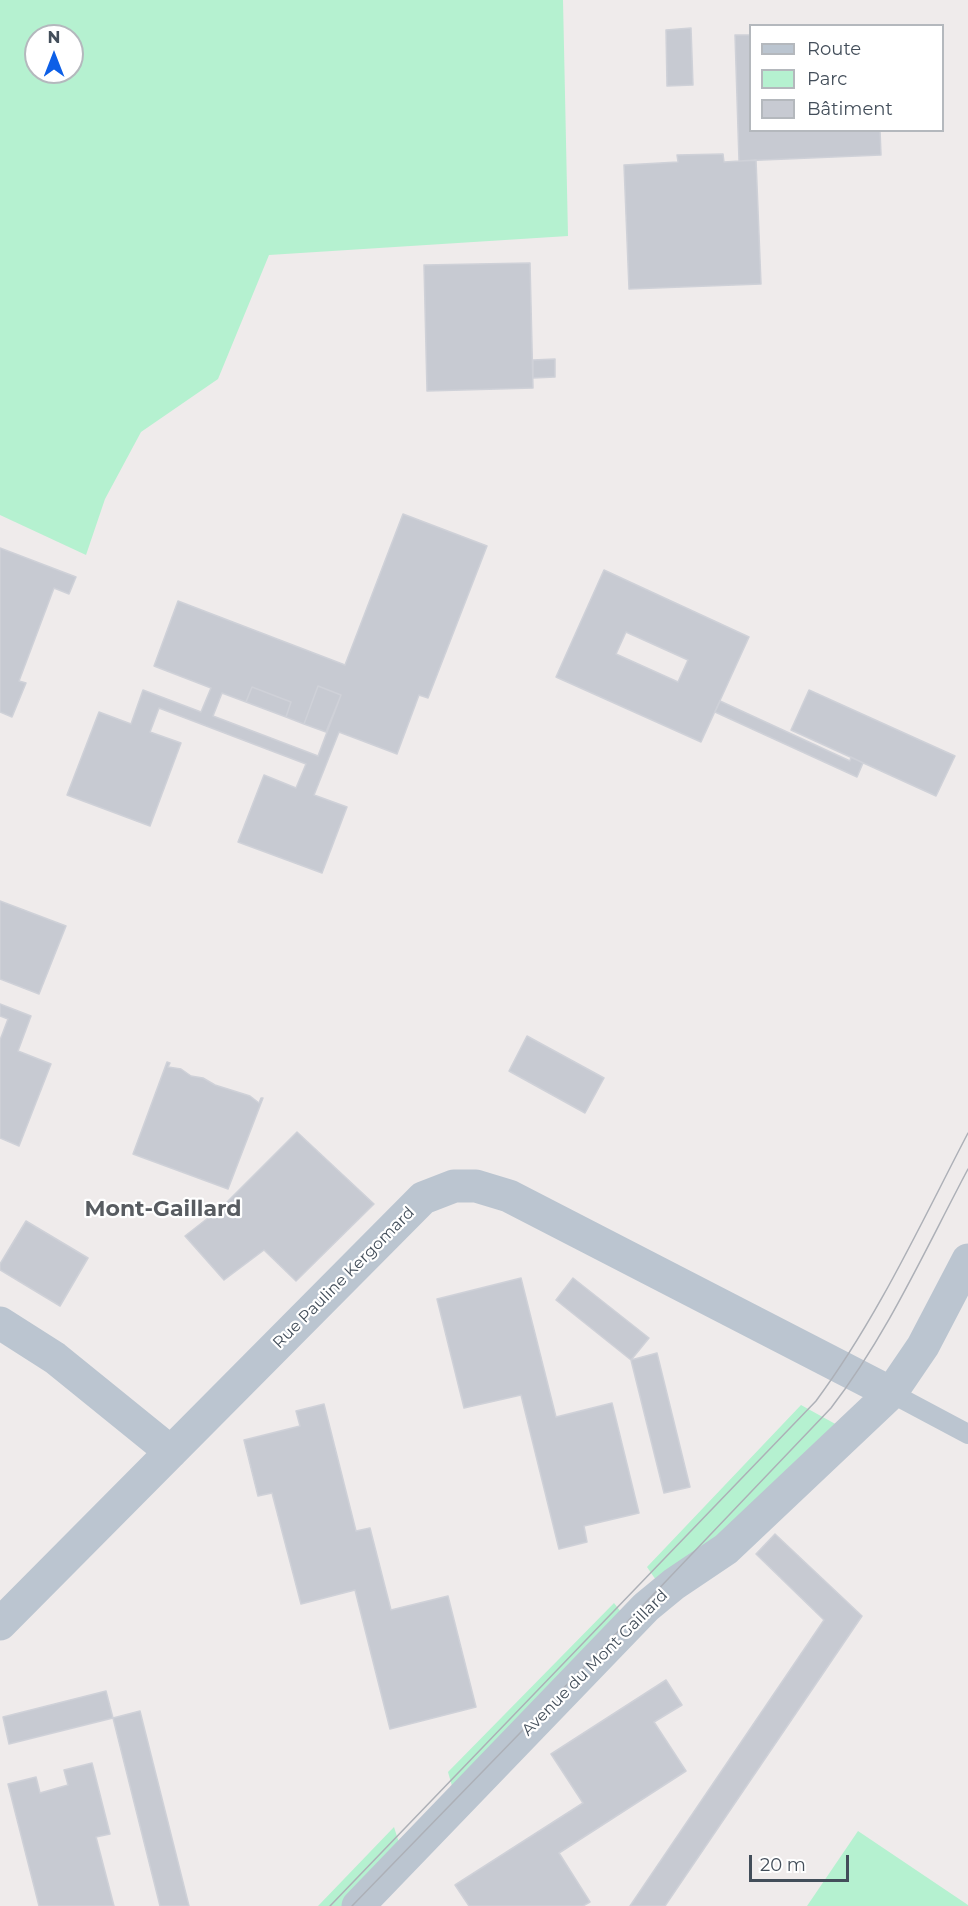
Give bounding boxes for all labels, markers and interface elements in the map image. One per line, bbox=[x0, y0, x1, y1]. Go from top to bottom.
north arrow bbox=[24, 24, 84, 84]
legend bbox=[749, 24, 944, 132]
text: N bbox=[48, 28, 60, 47]
text: Route bbox=[807, 38, 861, 60]
text: Parc bbox=[807, 68, 847, 90]
text: Bâtiment bbox=[807, 98, 893, 120]
district label: Mont-Gaillard bbox=[84, 1197, 242, 1223]
street label: Rue Pauline Kergomard bbox=[269, 1203, 419, 1353]
street label: Avenue du Mont Gaillard bbox=[518, 1586, 672, 1740]
scale bar bbox=[752, 1843, 852, 1881]
text: 20 m bbox=[760, 1854, 806, 1876]

